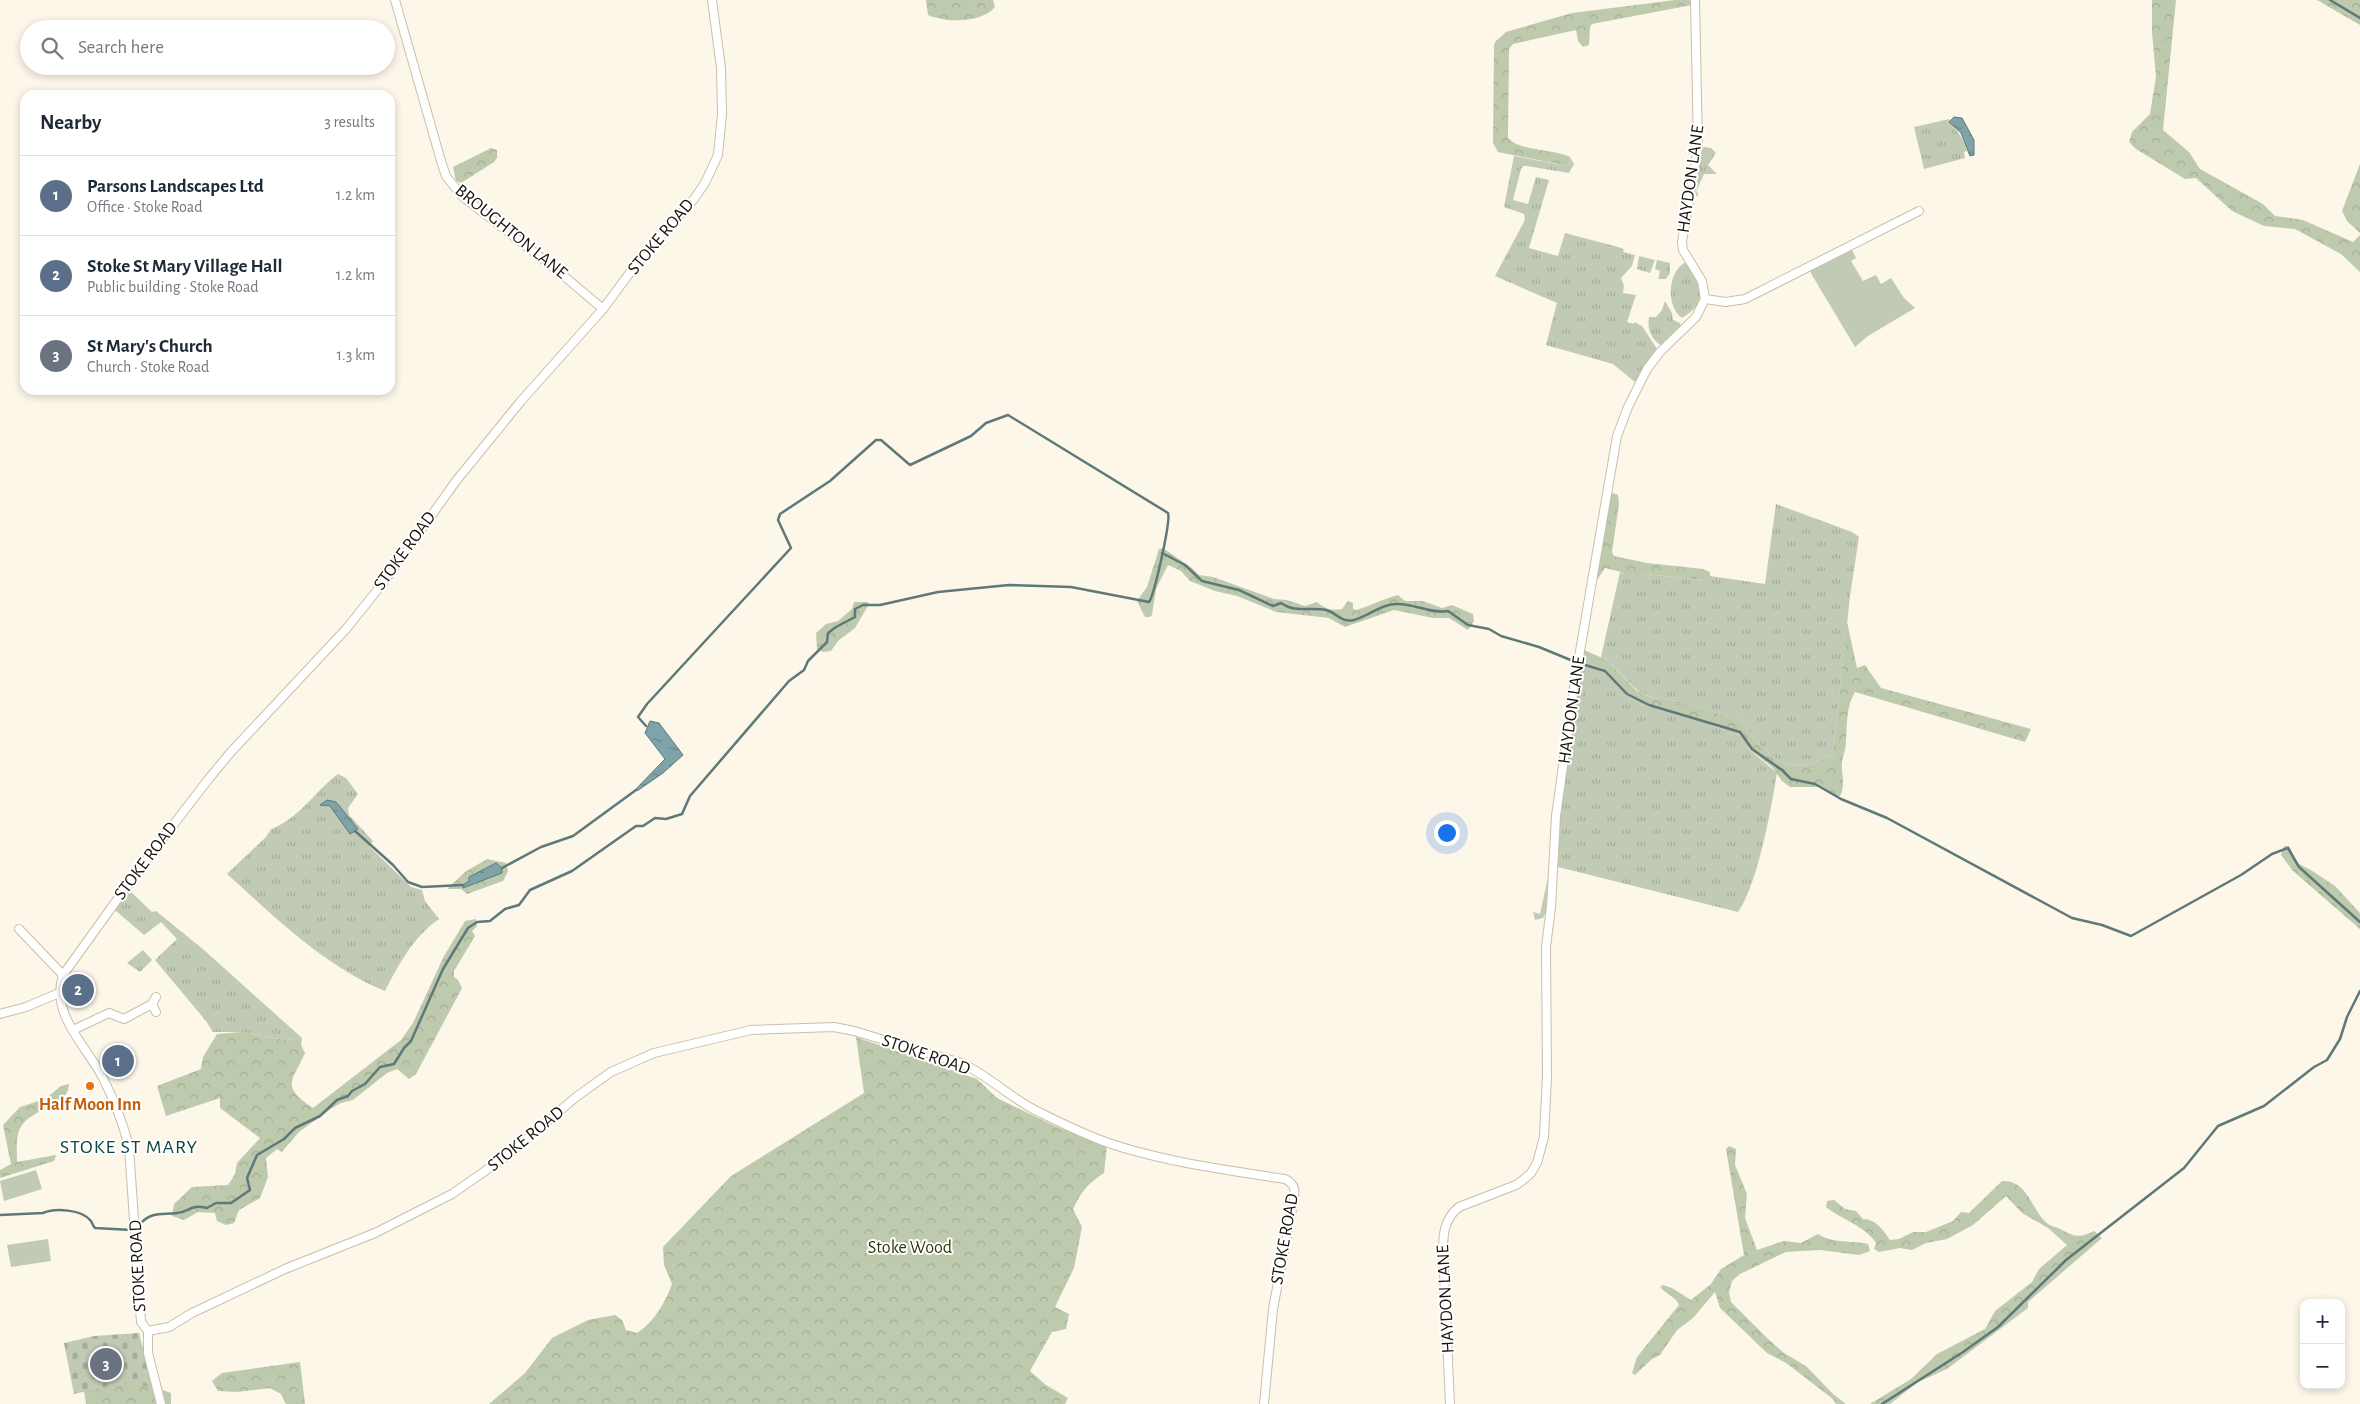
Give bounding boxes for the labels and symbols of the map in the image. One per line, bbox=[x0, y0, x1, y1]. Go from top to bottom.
street label: HAYDON LANE bbox=[1675, 124, 1708, 234]
street label: BROUGHTON LANE bbox=[451, 181, 571, 283]
street label: STOKE ROAD bbox=[624, 196, 698, 278]
street label: STOKE ROAD bbox=[371, 508, 439, 594]
street label: HAYDON LANE bbox=[1556, 655, 1589, 765]
street label: STOKE ROAD bbox=[111, 819, 181, 903]
your location bbox=[1434, 820, 1460, 846]
pin: 2 bbox=[62, 971, 94, 1009]
street label: STOKE ROAD bbox=[879, 1031, 973, 1079]
pin: 1 bbox=[102, 1042, 134, 1080]
marker: Half Moon Inn bbox=[84, 1080, 96, 1092]
place label: Half Moon Inn bbox=[39, 1096, 141, 1114]
street label: STOKE ROAD bbox=[484, 1103, 568, 1175]
district label: STOKE ST MARY bbox=[60, 1137, 198, 1157]
street label: STOKE ROAD bbox=[1268, 1192, 1302, 1286]
street label: STOKE ROAD bbox=[127, 1219, 149, 1313]
park label: Stoke Wood bbox=[868, 1239, 952, 1257]
street label: HAYDON LANE bbox=[1434, 1244, 1458, 1354]
pin: 3 bbox=[90, 1345, 122, 1383]

